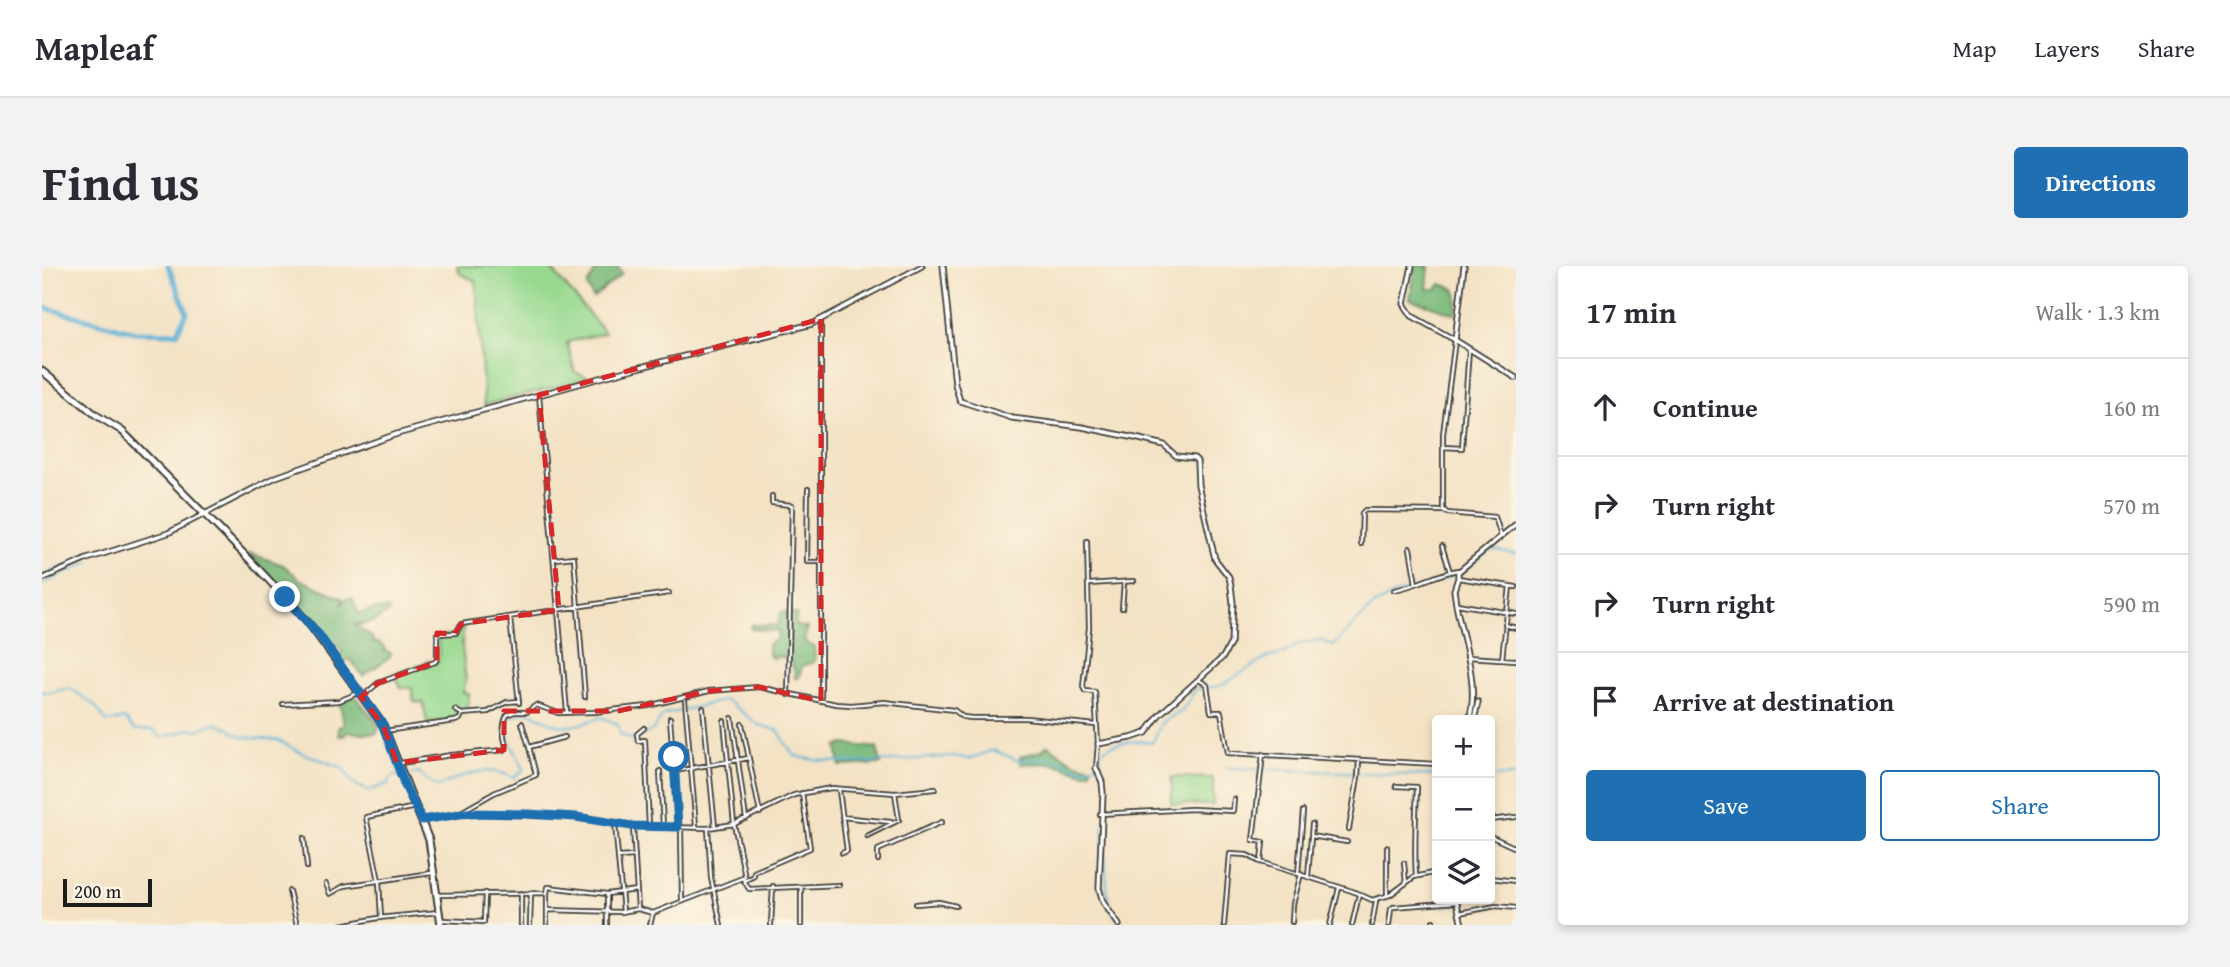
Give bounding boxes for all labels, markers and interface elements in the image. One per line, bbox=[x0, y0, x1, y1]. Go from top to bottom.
text: Mapleaf bbox=[35, 24, 154, 72]
text: Map bbox=[1953, 31, 1996, 66]
text: Layers bbox=[2034, 31, 2100, 66]
text: Share bbox=[2138, 31, 2195, 66]
text: Find us bbox=[42, 146, 200, 218]
button: Directions bbox=[2014, 147, 2188, 218]
text: 17 min bbox=[1586, 290, 1676, 334]
text: Walk · 1.3 km bbox=[2035, 295, 2160, 328]
icon: ahead bbox=[1586, 388, 1624, 426]
text: Continue bbox=[1653, 388, 1758, 427]
text: 160 m bbox=[2103, 391, 2160, 424]
icon: right bbox=[1586, 486, 1624, 524]
text: Turn right bbox=[1653, 486, 1775, 525]
text: 570 m bbox=[2103, 489, 2160, 522]
route end bbox=[269, 581, 300, 612]
icon: right bbox=[1586, 584, 1624, 622]
text: Turn right bbox=[1653, 584, 1775, 623]
text: 590 m bbox=[2103, 587, 2160, 620]
icon: arrive bbox=[1586, 682, 1624, 720]
text: Arrive at destination bbox=[1653, 682, 1894, 721]
map controls bbox=[1432, 715, 1495, 904]
button: + bbox=[1432, 715, 1495, 778]
route start bbox=[658, 741, 689, 772]
button: Save bbox=[1586, 770, 1866, 841]
button: Share bbox=[1880, 770, 2160, 841]
button: − bbox=[1432, 778, 1495, 841]
button: layers bbox=[1432, 841, 1495, 904]
scale bar bbox=[63, 876, 152, 908]
text: 200 m bbox=[74, 877, 121, 905]

